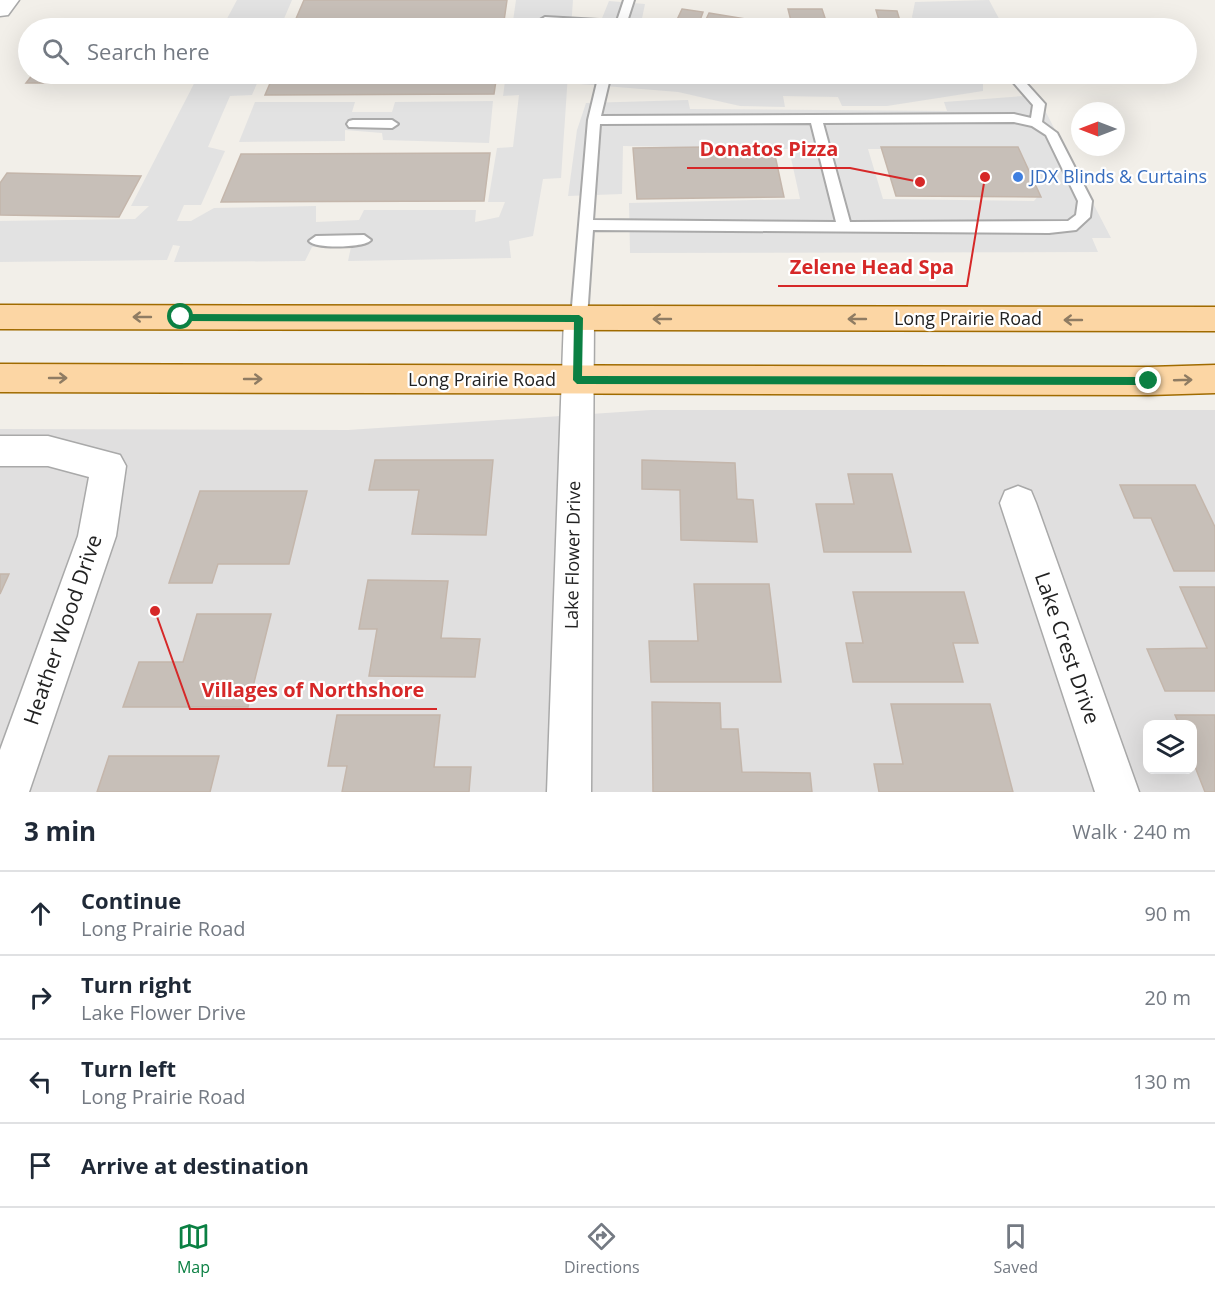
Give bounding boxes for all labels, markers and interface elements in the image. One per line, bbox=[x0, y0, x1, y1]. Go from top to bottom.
search box bbox=[18, 18, 1197, 84]
icon: search bbox=[39, 35, 72, 68]
text: Search here bbox=[87, 36, 210, 66]
north arrow bbox=[1071, 102, 1125, 156]
callout: Donatos Pizza bbox=[687, 130, 850, 168]
text: Donatos Pizza bbox=[700, 135, 838, 162]
place label: JDX Blinds & Curtains bbox=[1028, 164, 1207, 188]
marker: JDX Blinds & Curtains bbox=[1011, 170, 1025, 184]
callout: Zelene Head Spa bbox=[778, 248, 967, 286]
text: Zelene Head Spa bbox=[790, 253, 954, 280]
route start bbox=[167, 303, 193, 329]
street label: Long Prairie Road bbox=[894, 306, 1042, 330]
one-way arrow bbox=[133, 311, 153, 323]
one-way arrow bbox=[652, 313, 672, 325]
one-way arrow bbox=[847, 313, 867, 325]
one-way arrow bbox=[1063, 314, 1083, 325]
street label: Long Prairie Road bbox=[408, 367, 556, 391]
route end bbox=[1135, 367, 1161, 393]
one-way arrow bbox=[48, 372, 68, 384]
one-way arrow bbox=[243, 373, 263, 385]
one-way arrow bbox=[1173, 375, 1193, 386]
street label: Lake Flower Drive bbox=[559, 481, 585, 629]
street label: Heather Wood Drive bbox=[16, 531, 108, 729]
street label: Lake Crest Drive bbox=[1029, 568, 1107, 727]
callout: Villages of Northshore bbox=[190, 671, 437, 709]
text: Villages of Northshore bbox=[202, 676, 424, 703]
map controls bbox=[1143, 720, 1197, 774]
button: layers bbox=[1143, 720, 1197, 774]
text: 3 min bbox=[24, 813, 96, 849]
text: Walk · 240 m bbox=[1072, 818, 1191, 845]
text: Continue bbox=[81, 885, 181, 915]
icon: ahead bbox=[24, 897, 57, 930]
text: 90 m bbox=[1144, 900, 1191, 927]
text: Long Prairie Road bbox=[81, 915, 246, 942]
text: Turn right bbox=[81, 969, 192, 999]
icon: right bbox=[24, 981, 57, 1014]
text: 20 m bbox=[1144, 984, 1191, 1011]
text: Lake Flower Drive bbox=[81, 999, 246, 1026]
text: Turn left bbox=[81, 1053, 176, 1083]
icon: left bbox=[24, 1065, 57, 1098]
text: 130 m bbox=[1133, 1068, 1191, 1095]
text: Long Prairie Road bbox=[81, 1083, 246, 1110]
icon: arrive bbox=[24, 1149, 57, 1182]
text: Arrive at destination bbox=[81, 1150, 309, 1180]
tab: Map bbox=[177, 1220, 210, 1278]
tab: Directions bbox=[564, 1220, 640, 1278]
tab: Saved bbox=[994, 1220, 1038, 1278]

